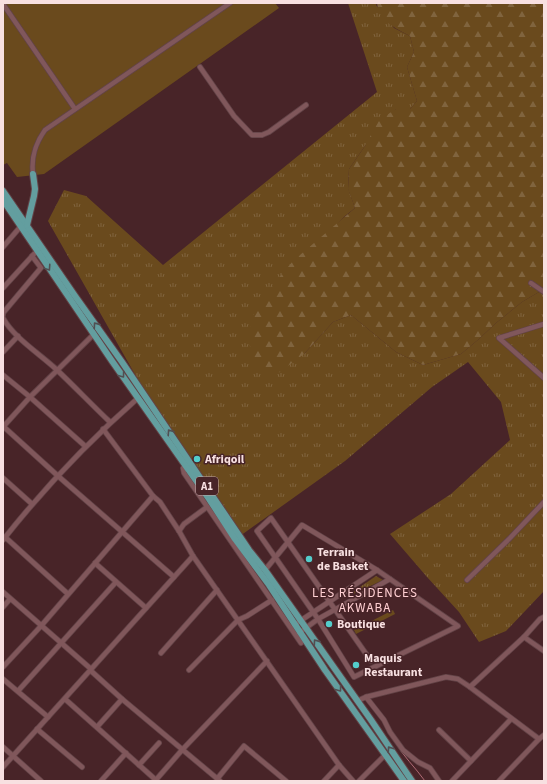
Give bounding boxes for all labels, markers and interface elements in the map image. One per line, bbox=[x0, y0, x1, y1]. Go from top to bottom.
one-way arrow bbox=[43, 263, 50, 270]
one-way arrow bbox=[93, 322, 101, 329]
one-way arrow bbox=[117, 371, 124, 378]
one-way arrow bbox=[167, 429, 174, 436]
place label: Afriqoil bbox=[204, 451, 245, 468]
marker: Afriqoil bbox=[192, 454, 202, 464]
road number: A1 bbox=[196, 477, 218, 495]
place label: Terrain de Basket bbox=[317, 544, 369, 575]
marker: Terrain de Basket bbox=[304, 554, 314, 564]
district label: LES RÉSIDENCES AKWABA bbox=[312, 584, 418, 617]
place label: Boutique bbox=[337, 616, 386, 633]
marker: Boutique bbox=[324, 619, 334, 629]
one-way arrow bbox=[313, 639, 321, 646]
place label: Maquis Restaurant bbox=[364, 650, 423, 681]
marker: Maquis Restaurant bbox=[351, 660, 361, 670]
one-way arrow bbox=[334, 685, 342, 692]
one-way arrow bbox=[388, 746, 395, 753]

